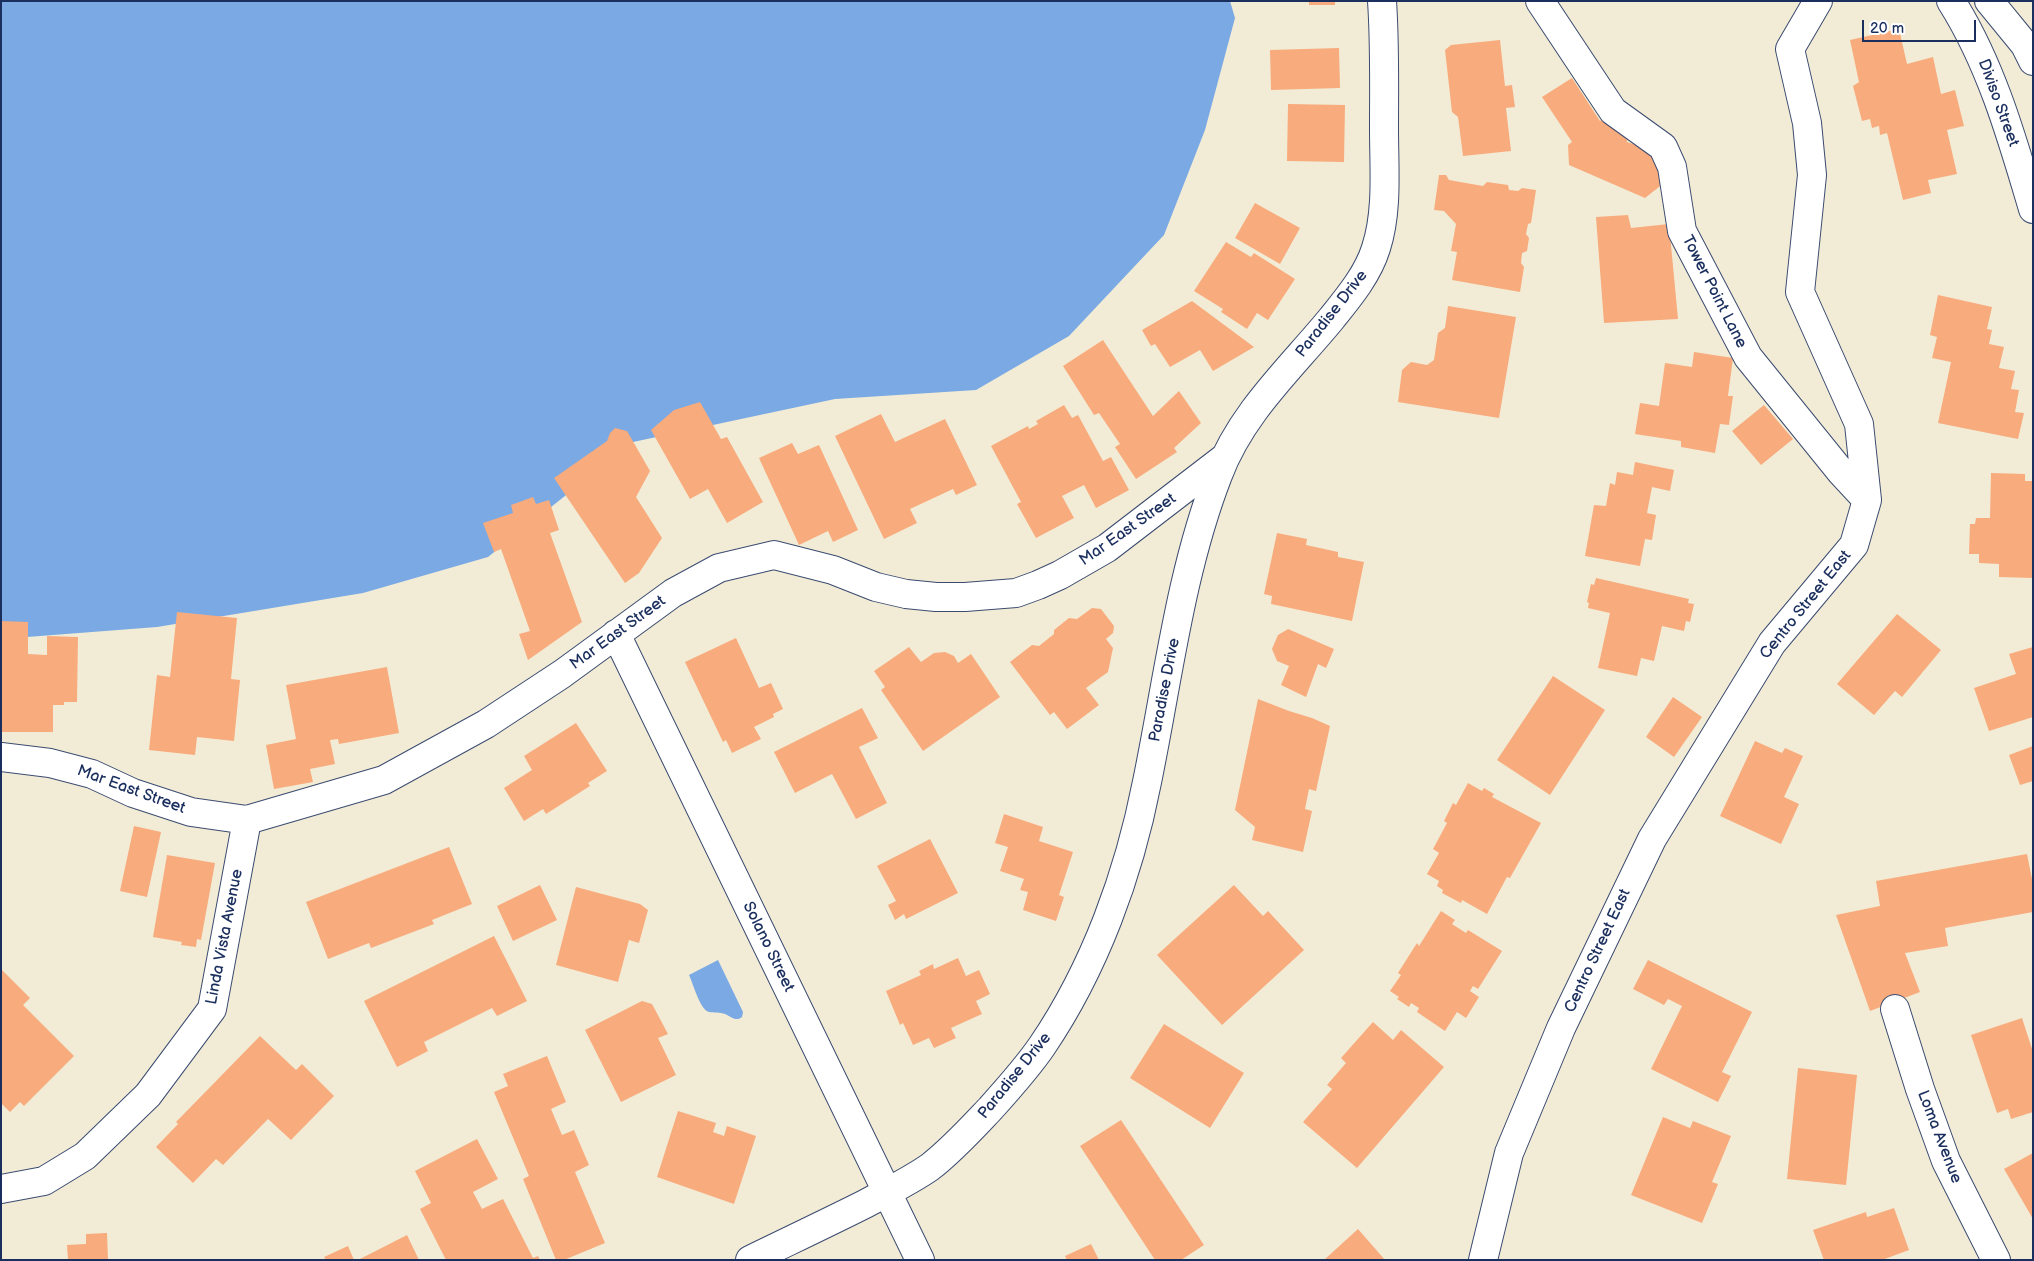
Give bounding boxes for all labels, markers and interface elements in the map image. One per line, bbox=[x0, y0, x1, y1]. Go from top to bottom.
scale bar bbox=[1864, 10, 1978, 42]
text: 20 m bbox=[1870, 19, 1904, 38]
street label: Diviso Street bbox=[1973, 57, 2023, 149]
street label: Tower Point Lane bbox=[1677, 232, 1751, 352]
street label: Paradise Drive bbox=[1292, 267, 1372, 361]
street label: Mar East Street bbox=[1076, 490, 1180, 570]
street label: Centro Street East bbox=[1756, 547, 1856, 663]
street label: Mar East Street bbox=[566, 592, 670, 674]
street label: Paradise Drive bbox=[1146, 637, 1184, 743]
street label: Mar East Street bbox=[74, 762, 188, 818]
street label: Linda Vista Avenue bbox=[202, 868, 248, 1006]
street label: Centro Street East bbox=[1561, 886, 1635, 1016]
street label: Solano Street bbox=[738, 899, 798, 995]
street label: Paradise Drive bbox=[974, 1029, 1056, 1123]
street label: Loma Avenue bbox=[1912, 1088, 1966, 1186]

